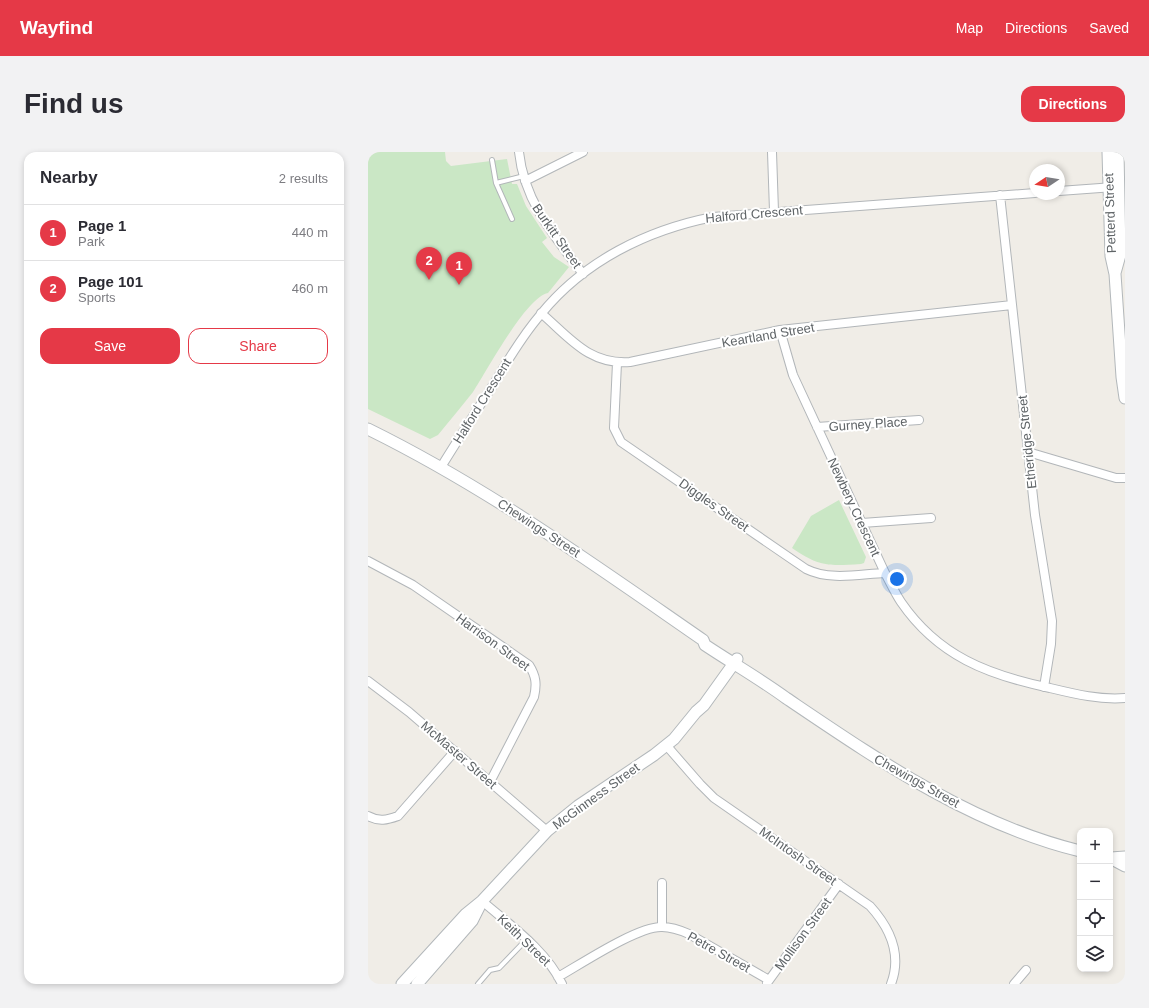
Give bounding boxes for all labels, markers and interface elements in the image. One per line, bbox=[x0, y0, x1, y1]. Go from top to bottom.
text: Wayfind bbox=[20, 17, 93, 38]
text: Map bbox=[956, 20, 983, 36]
text: Directions bbox=[1005, 20, 1067, 36]
text: Saved bbox=[1089, 20, 1129, 36]
button: Directions bbox=[1021, 86, 1125, 122]
text: Find us bbox=[24, 88, 124, 119]
north arrow bbox=[1029, 164, 1065, 200]
text: Nearby bbox=[40, 168, 98, 187]
text: 2 results bbox=[279, 171, 328, 186]
street label: Petterd Street bbox=[1101, 172, 1119, 253]
street label: Burkitt Street bbox=[529, 201, 585, 271]
street label: Halford Crescent bbox=[705, 202, 804, 226]
text: Page 1 bbox=[78, 217, 126, 234]
text: 1 bbox=[49, 225, 57, 240]
text: 440 m bbox=[292, 225, 328, 240]
text: Park bbox=[78, 234, 105, 249]
pin: 2 bbox=[416, 247, 442, 280]
pin: 1 bbox=[446, 252, 472, 285]
text: Page 101 bbox=[78, 273, 143, 290]
text: 2 bbox=[49, 281, 57, 296]
text: 460 m bbox=[292, 281, 328, 296]
text: Sports bbox=[78, 290, 116, 305]
street label: Keartland Street bbox=[720, 319, 816, 351]
button: Save bbox=[40, 328, 180, 364]
button: Share bbox=[188, 328, 328, 364]
street label: Halford Crescent bbox=[450, 355, 514, 446]
street label: Etheridge Street bbox=[1015, 394, 1039, 490]
street label: Gurney Place bbox=[828, 414, 908, 434]
street label: Newbery Crescent bbox=[825, 455, 884, 559]
street label: Diggles Street bbox=[676, 475, 752, 535]
street label: Chewings Street bbox=[495, 496, 583, 560]
your location bbox=[887, 569, 907, 589]
street label: Harrison Street bbox=[453, 610, 533, 674]
street label: McMaster Street bbox=[418, 718, 500, 792]
street label: Chewings Street bbox=[872, 751, 963, 811]
street label: McGinness Street bbox=[550, 759, 643, 832]
street label: McIntosh Street bbox=[756, 824, 840, 888]
map controls bbox=[1077, 828, 1113, 972]
button: + bbox=[1077, 828, 1113, 864]
button: − bbox=[1077, 864, 1113, 900]
street label: Mollison Street bbox=[772, 895, 835, 973]
button: locate bbox=[1077, 900, 1113, 936]
street label: Keith Street bbox=[494, 911, 554, 969]
street label: Petre Street bbox=[685, 929, 753, 976]
button: layers bbox=[1077, 936, 1113, 972]

